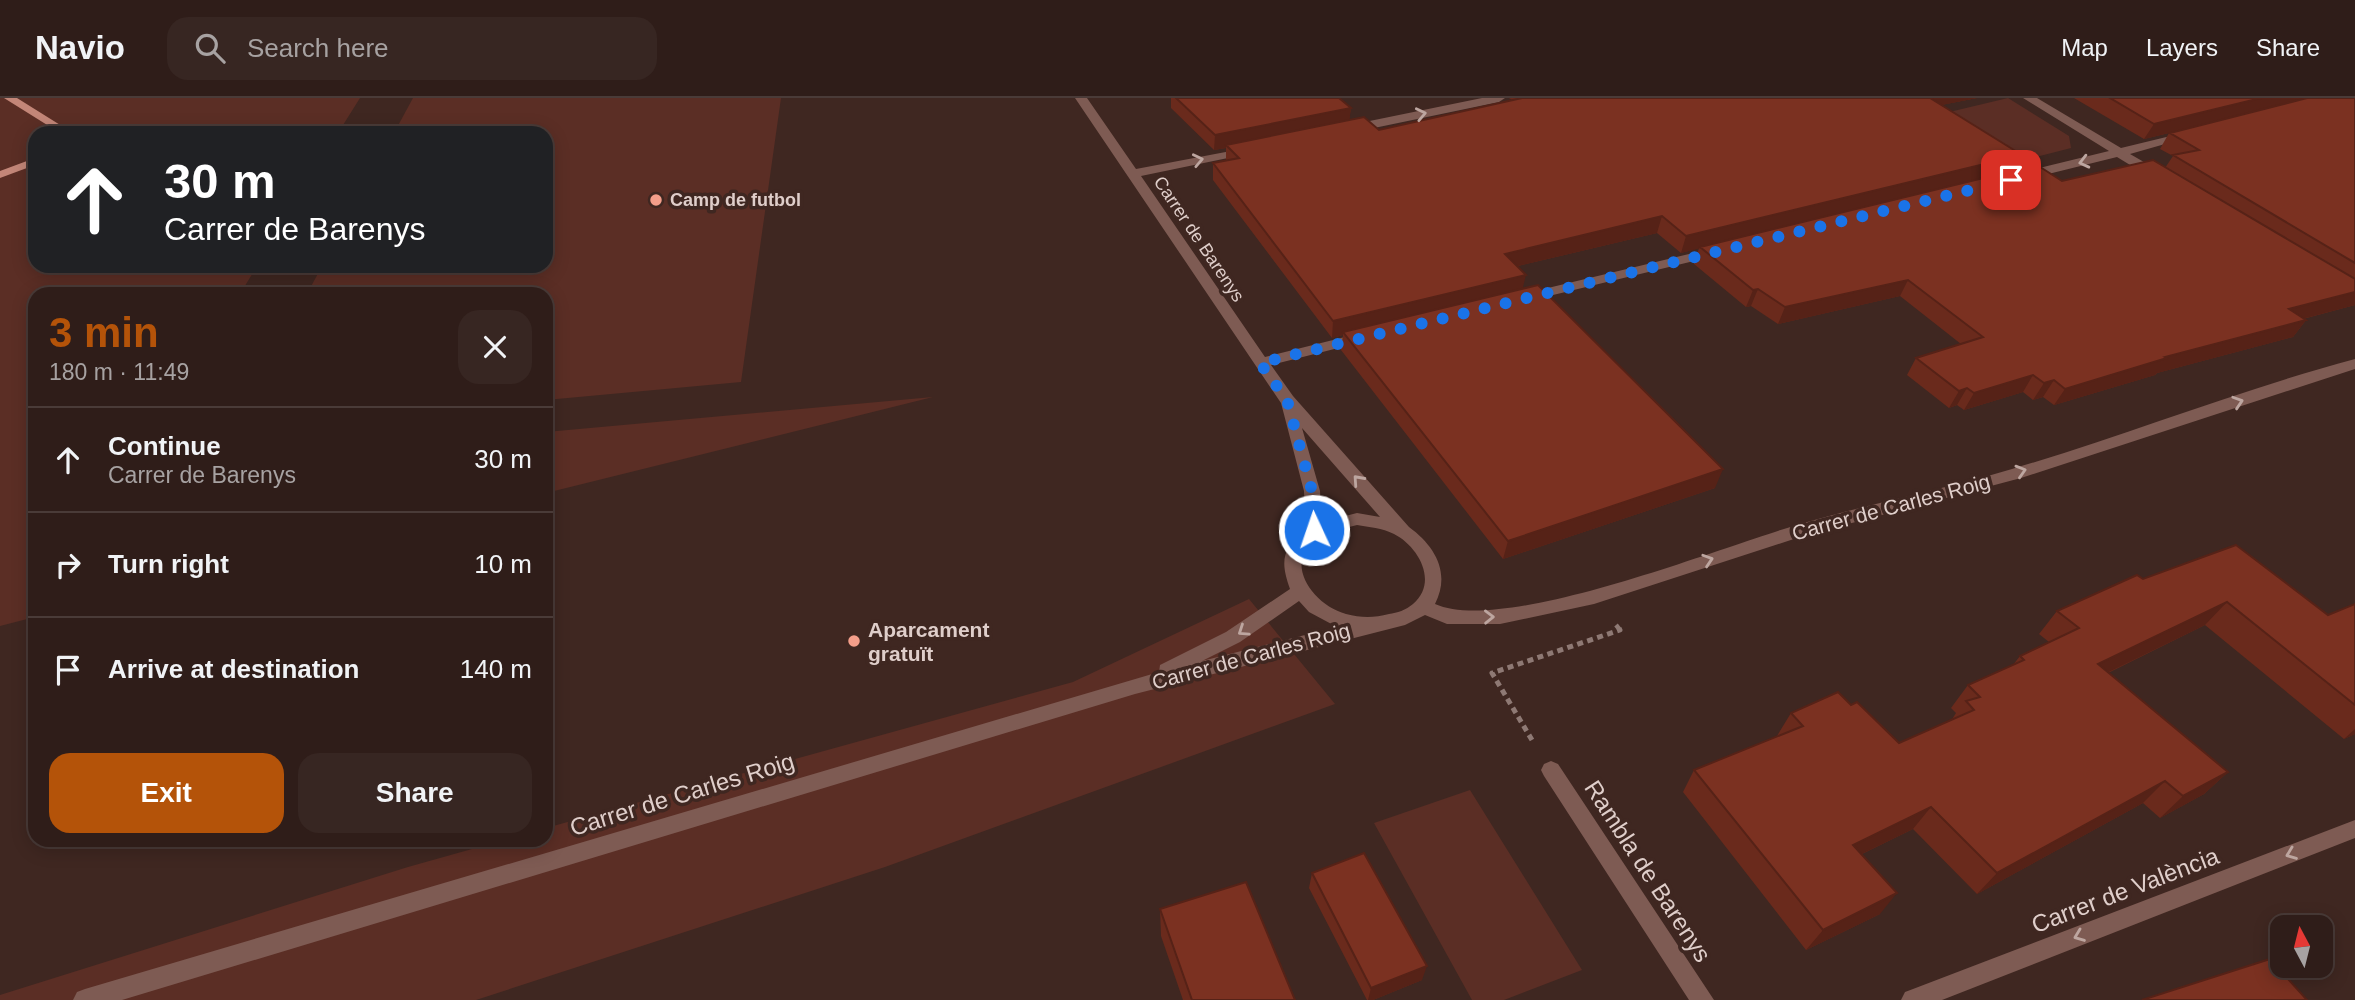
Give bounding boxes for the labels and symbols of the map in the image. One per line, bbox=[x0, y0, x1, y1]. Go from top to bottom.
one-way arrow bbox=[1415, 108, 1427, 123]
pin bbox=[1981, 150, 2041, 210]
one-way arrow bbox=[1192, 154, 1204, 169]
one-way arrow bbox=[2078, 154, 2090, 168]
street label: Carrer de Barenys bbox=[1150, 172, 1248, 306]
place label: Camp de futbol bbox=[670, 190, 801, 210]
marker: Camp de futbol bbox=[648, 192, 664, 208]
one-way arrow bbox=[2232, 395, 2244, 410]
one-way arrow bbox=[2015, 465, 2027, 480]
street label: Carrer de Carles Roig bbox=[1789, 469, 1993, 545]
one-way arrow bbox=[1354, 475, 1366, 488]
position arrow bbox=[1277, 493, 1351, 567]
one-way arrow bbox=[1702, 554, 1714, 568]
one-way arrow bbox=[1484, 609, 1495, 625]
place label: Aparcament gratuït bbox=[868, 618, 989, 665]
street label: Carrer de Carles Roig bbox=[1149, 618, 1353, 694]
one-way arrow bbox=[1237, 623, 1250, 636]
marker: Aparcament gratuït bbox=[846, 633, 862, 649]
street label: Carrer de Carles Roig bbox=[566, 747, 798, 841]
street label: Rambla de Barenys bbox=[1579, 775, 1717, 967]
street label: Carrer de València bbox=[2028, 842, 2223, 938]
one-way arrow bbox=[2286, 845, 2298, 859]
north arrow bbox=[2270, 915, 2333, 978]
one-way arrow bbox=[2074, 927, 2086, 941]

